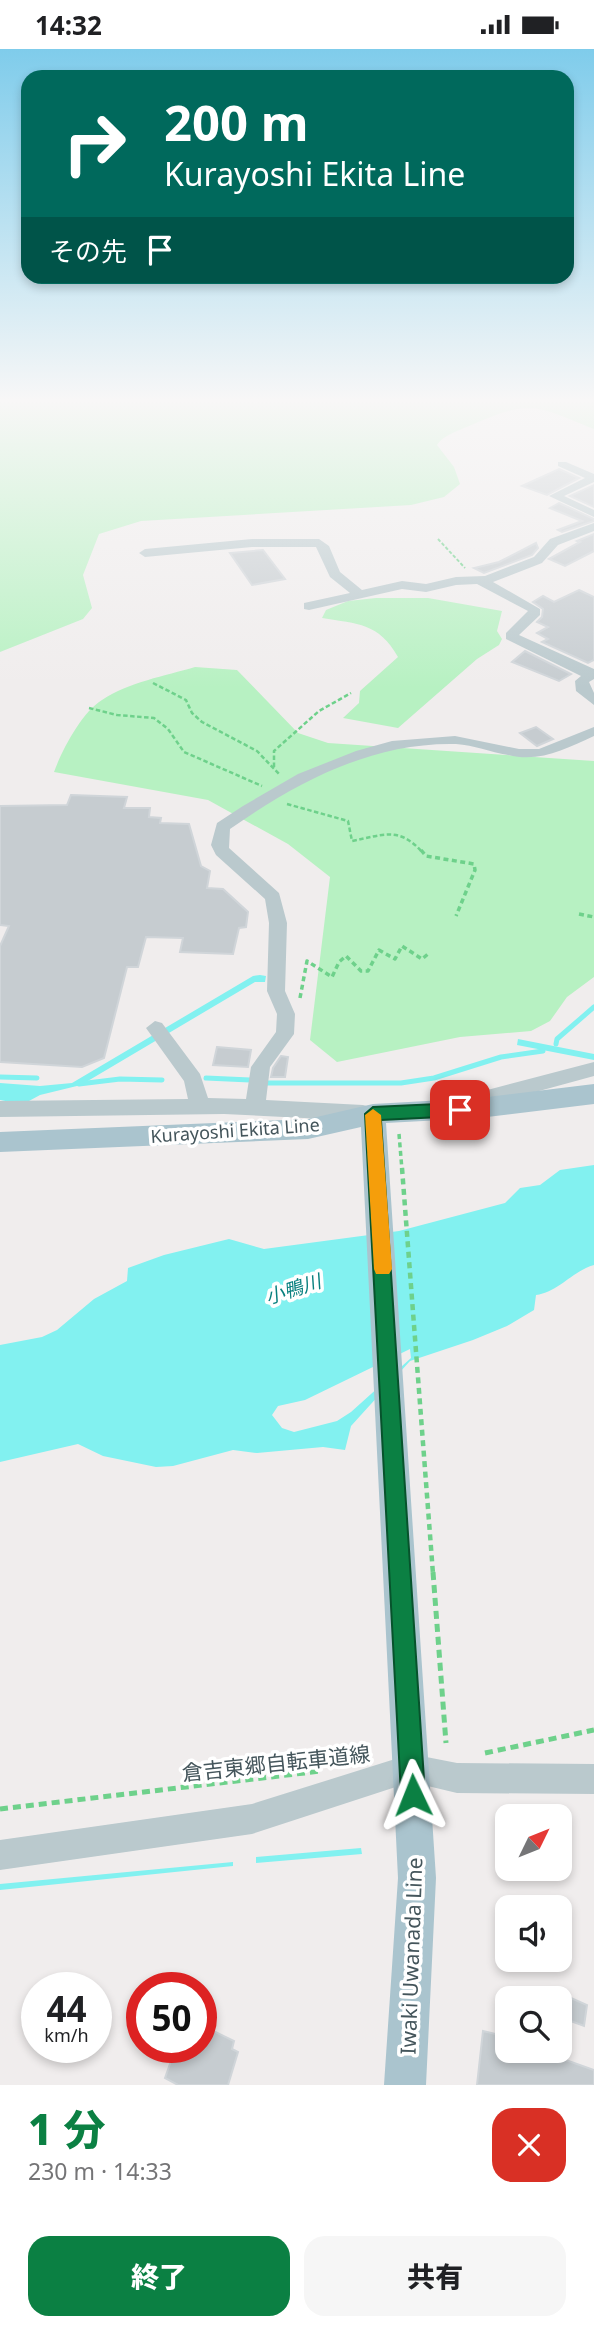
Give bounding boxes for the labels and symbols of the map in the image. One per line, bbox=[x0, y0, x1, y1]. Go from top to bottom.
pin bbox=[430, 1080, 490, 1140]
street label: Kurayoshi Ekita Line bbox=[150, 1112, 320, 1148]
water label: 小鴨川 bbox=[262, 1267, 326, 1310]
street label: 倉吉東郷自転車道線 bbox=[181, 1739, 371, 1787]
position arrow bbox=[376, 1758, 450, 1832]
north arrow bbox=[495, 1804, 572, 1881]
street label: Iwaki Uwanada Line bbox=[394, 1857, 428, 2055]
speed limit sign: 50 bbox=[126, 1972, 217, 2063]

